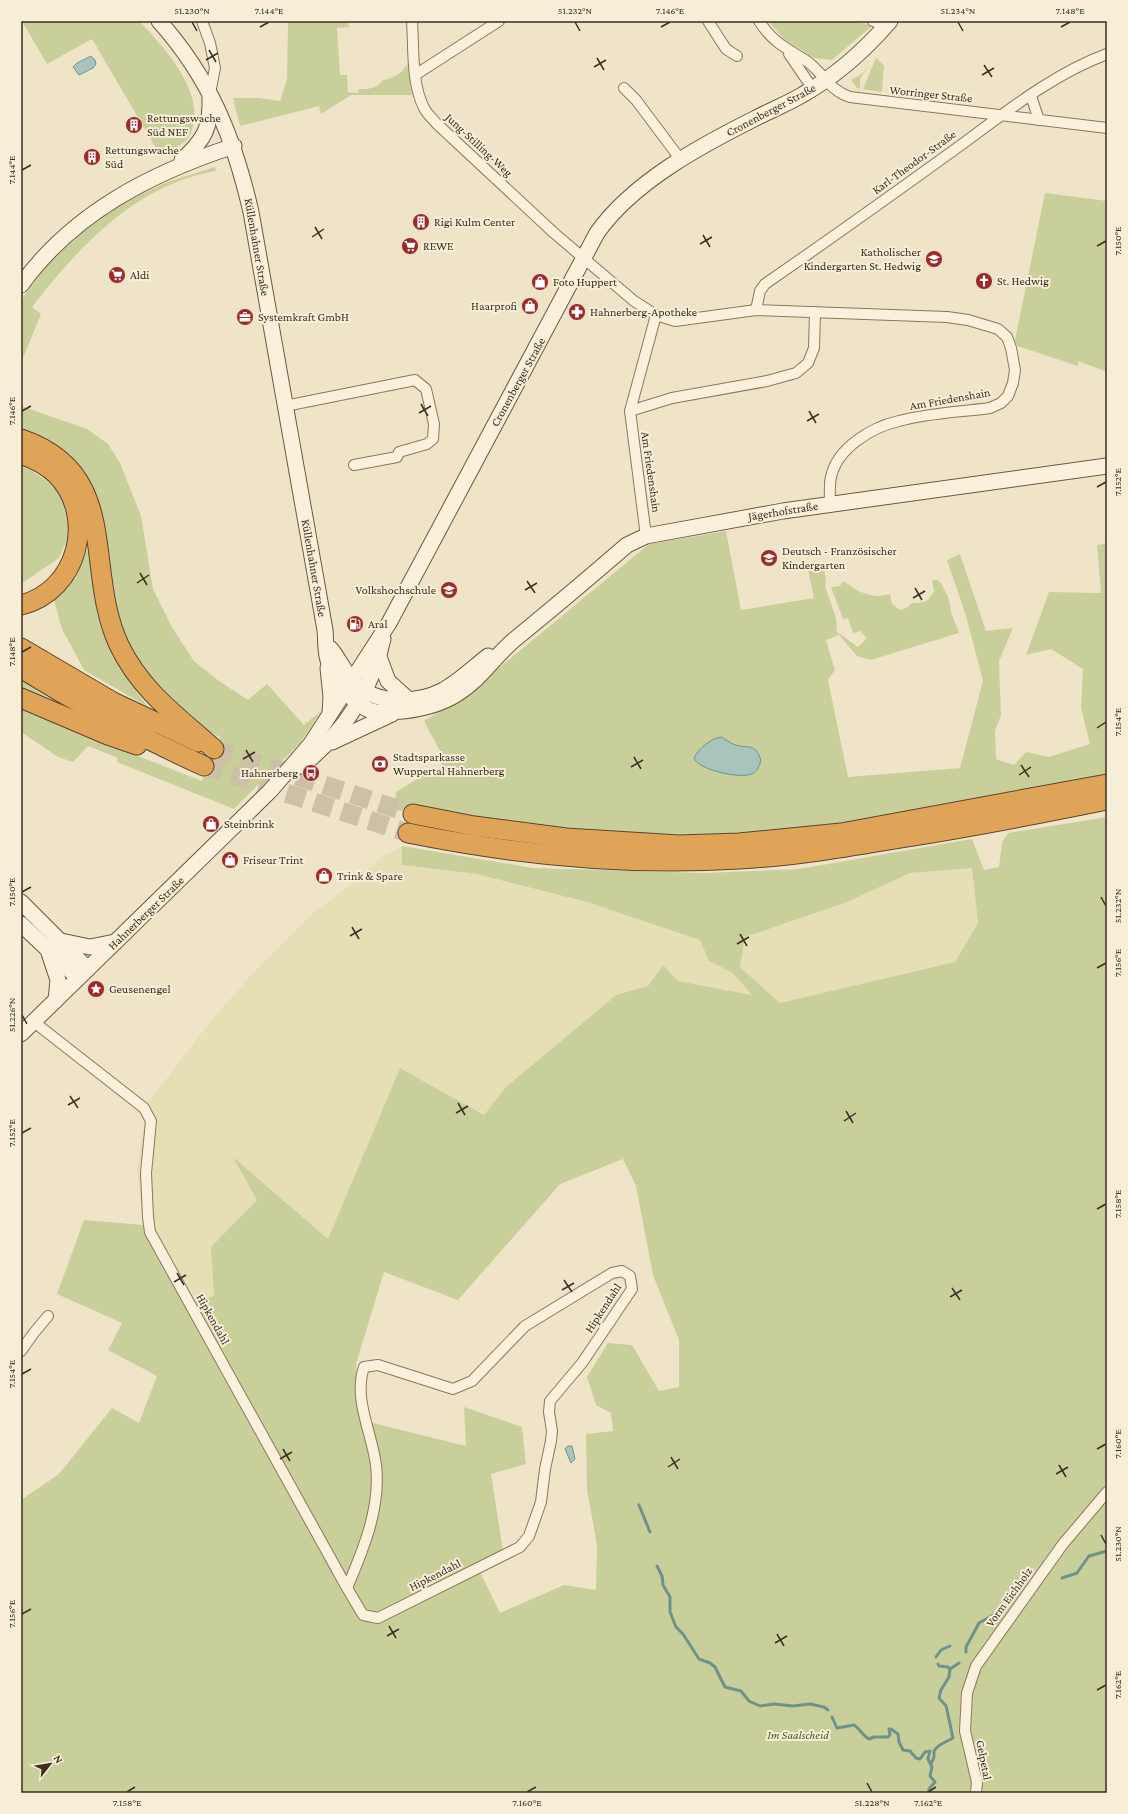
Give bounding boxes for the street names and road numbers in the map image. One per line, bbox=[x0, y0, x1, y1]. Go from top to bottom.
street label: Cronenberger Straße bbox=[724, 80, 818, 140]
street label: Worringer Straße bbox=[889, 83, 973, 105]
street label: Jung-Stilling-Weg bbox=[442, 110, 516, 180]
street label: Karl-Theodor-Straße bbox=[869, 127, 959, 197]
street label: Küllenhahner Straße bbox=[242, 197, 272, 297]
street label: Cronenberger Straße bbox=[488, 335, 548, 429]
street label: Am Friedenshain bbox=[909, 385, 992, 413]
street label: Am Friedenshain bbox=[638, 431, 664, 514]
street label: Jägerhofstraße bbox=[746, 499, 819, 524]
street label: Küllenhahner Straße bbox=[299, 518, 329, 618]
street label: Hahnerberger Straße bbox=[105, 873, 187, 953]
street label: Hipkendahl bbox=[582, 1281, 624, 1335]
street label: Hipkendahl bbox=[193, 1291, 233, 1347]
street label: Hipkendahl bbox=[407, 1556, 463, 1594]
street label: Vorm Eichholz bbox=[983, 1565, 1035, 1629]
street label: Gelpetal bbox=[973, 1739, 995, 1781]

